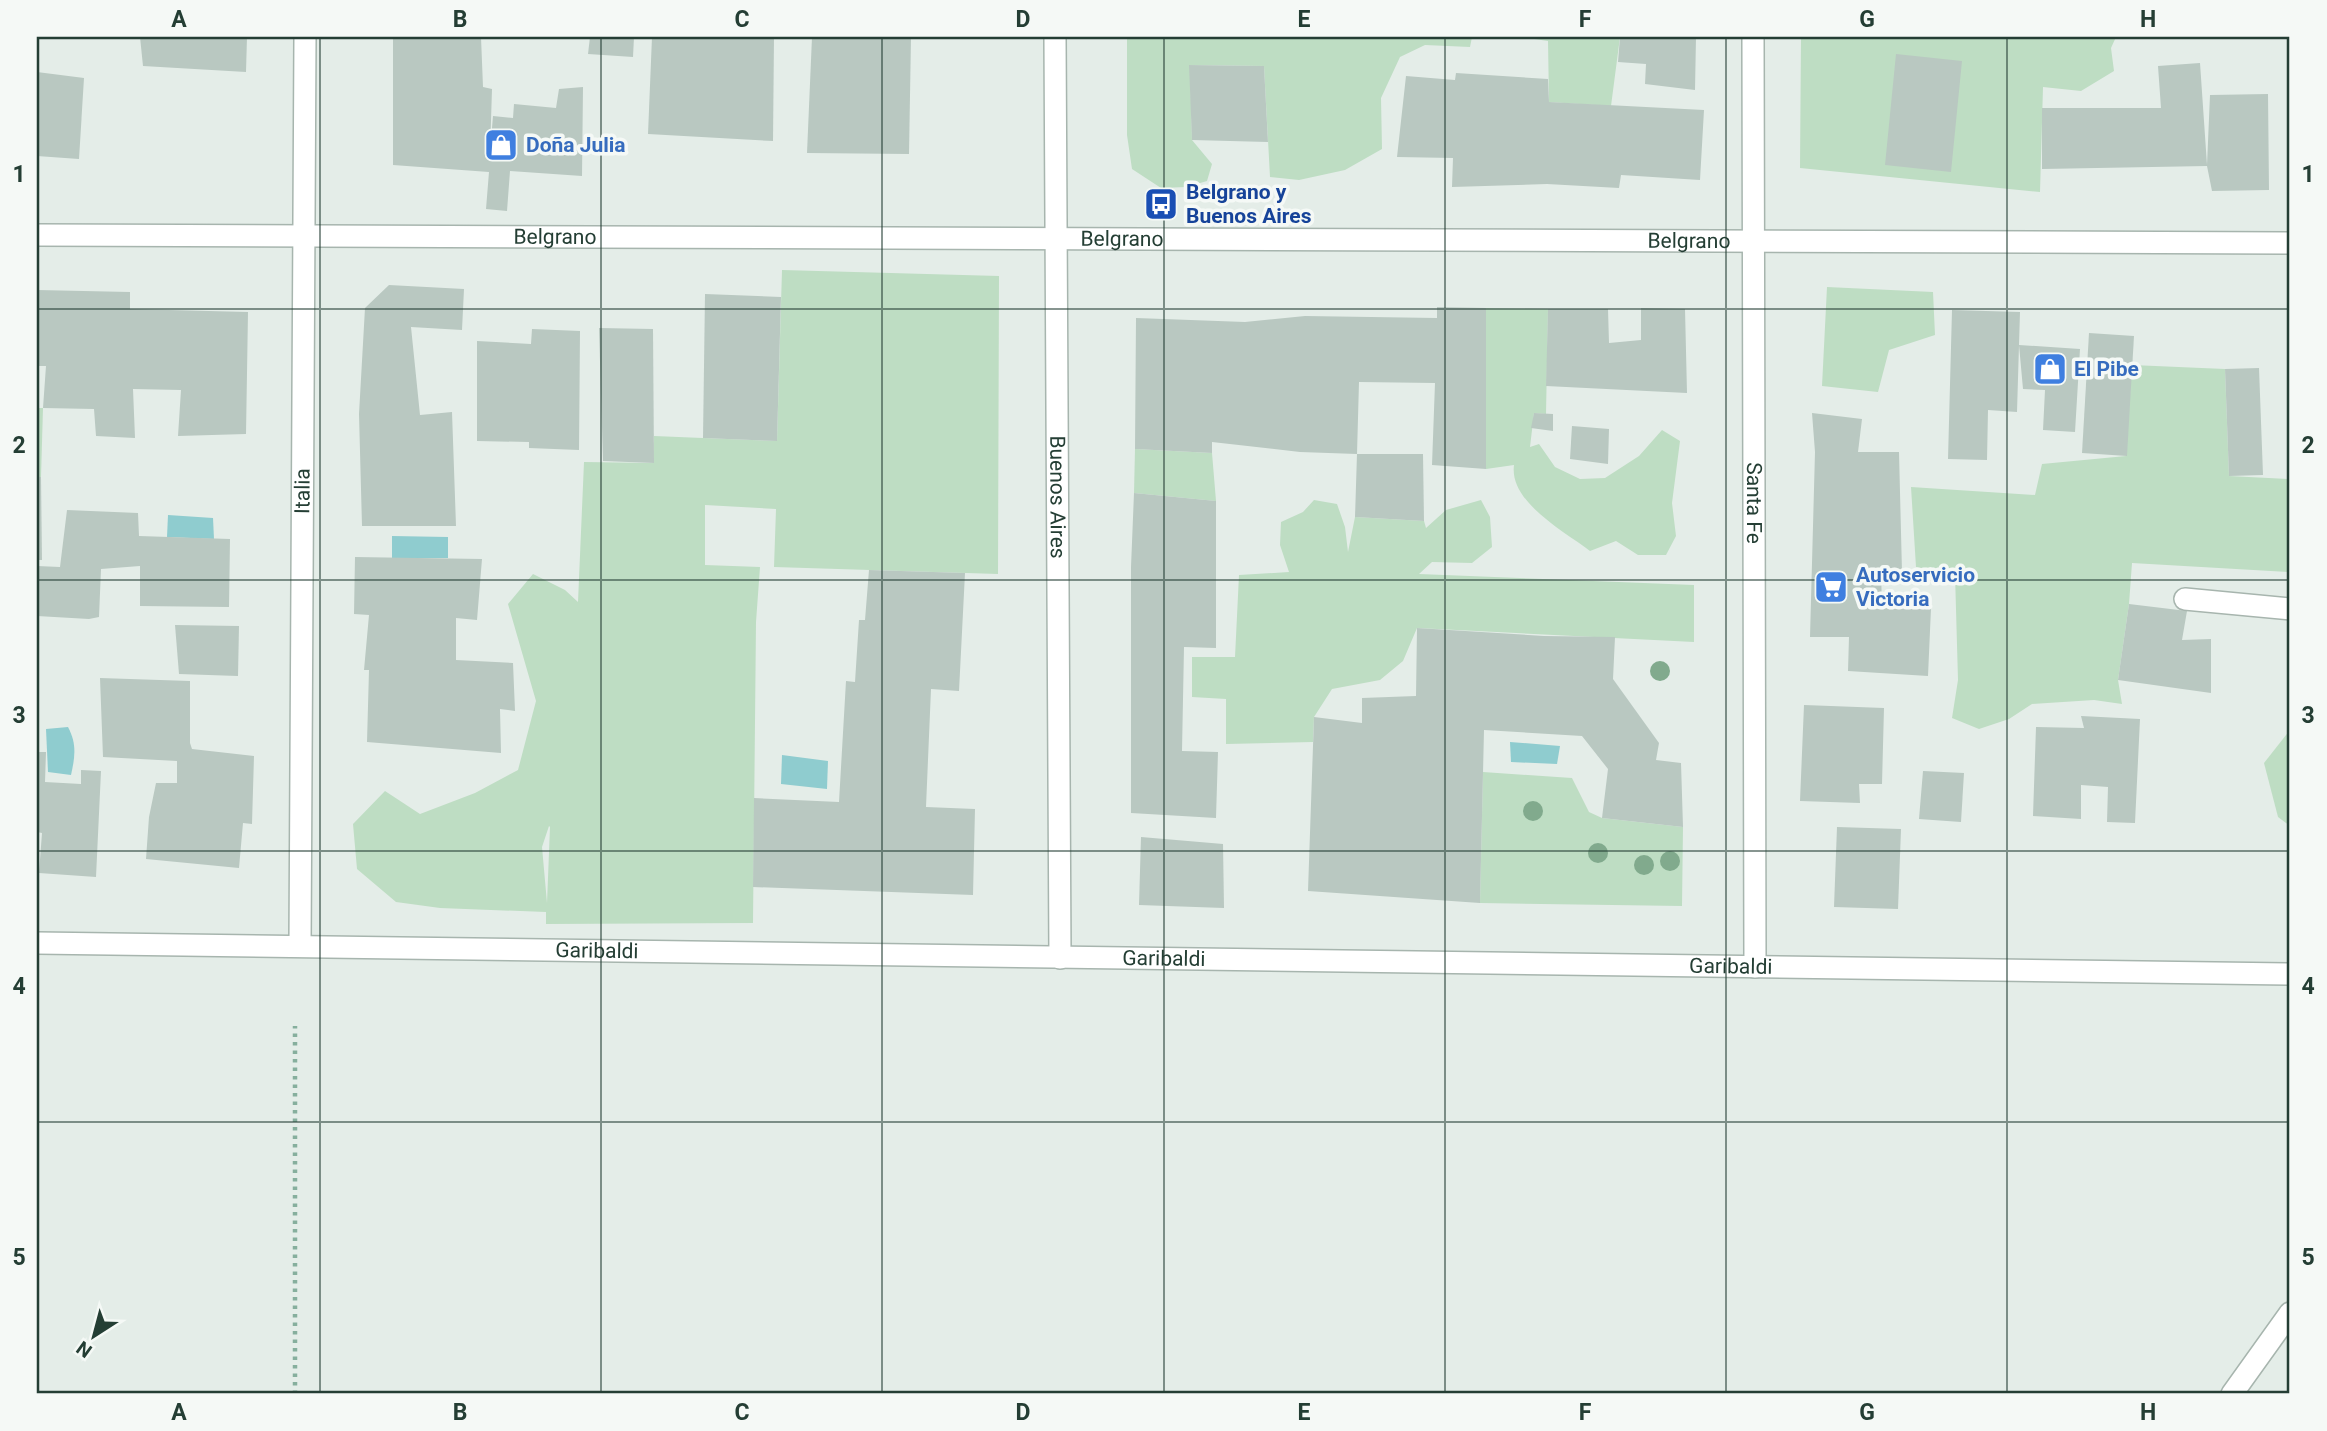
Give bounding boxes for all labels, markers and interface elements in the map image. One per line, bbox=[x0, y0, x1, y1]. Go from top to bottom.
text: A bbox=[171, 6, 187, 33]
text: B bbox=[453, 6, 467, 33]
text: C bbox=[734, 6, 750, 33]
text: D bbox=[1016, 6, 1030, 33]
text: E bbox=[1298, 6, 1311, 33]
text: F bbox=[1579, 6, 1592, 33]
text: G bbox=[1859, 6, 1875, 33]
text: H bbox=[2140, 6, 2156, 33]
shop icon: Doña Julia bbox=[482, 126, 520, 164]
place label: Doña Julia bbox=[526, 133, 626, 157]
text: 1 bbox=[12, 161, 26, 188]
text: 1 bbox=[2301, 161, 2315, 188]
place label: Belgrano y Buenos Aires bbox=[1186, 180, 1312, 228]
bus stop icon: Belgrano y Buenos Aires bbox=[1142, 185, 1180, 223]
street label: Belgrano bbox=[514, 225, 597, 249]
street label: Belgrano bbox=[1081, 227, 1163, 251]
street label: Belgrano bbox=[1648, 229, 1730, 253]
shop icon: El Pibe bbox=[2031, 350, 2069, 388]
place label: El Pibe bbox=[2074, 357, 2139, 381]
text: 2 bbox=[12, 432, 26, 459]
text: 2 bbox=[2301, 432, 2315, 459]
street label: Buenos Aires bbox=[1045, 435, 1070, 559]
street label: Santa Fe bbox=[1742, 462, 1766, 544]
street label: Italia bbox=[290, 468, 315, 514]
place label: Autoservicio Victoria bbox=[1856, 563, 1975, 611]
supermarket icon: Autoservicio Victoria bbox=[1812, 568, 1850, 606]
text: 3 bbox=[12, 702, 26, 729]
text: 3 bbox=[2301, 702, 2315, 729]
street label: Garibaldi bbox=[555, 938, 639, 963]
street label: Garibaldi bbox=[1122, 946, 1206, 971]
street label: Garibaldi bbox=[1689, 954, 1773, 979]
text: 4 bbox=[12, 973, 26, 1000]
text: 4 bbox=[2301, 973, 2315, 1000]
text: 5 bbox=[12, 1244, 26, 1271]
text: 5 bbox=[2301, 1244, 2315, 1271]
north arrow bbox=[60, 1302, 130, 1372]
text: N bbox=[72, 1336, 96, 1363]
text: A bbox=[171, 1399, 187, 1426]
text: B bbox=[453, 1399, 467, 1426]
text: C bbox=[734, 1399, 750, 1426]
text: D bbox=[1016, 1399, 1030, 1426]
text: E bbox=[1298, 1399, 1311, 1426]
text: F bbox=[1579, 1399, 1592, 1426]
text: G bbox=[1859, 1399, 1875, 1426]
text: H bbox=[2140, 1399, 2156, 1426]

